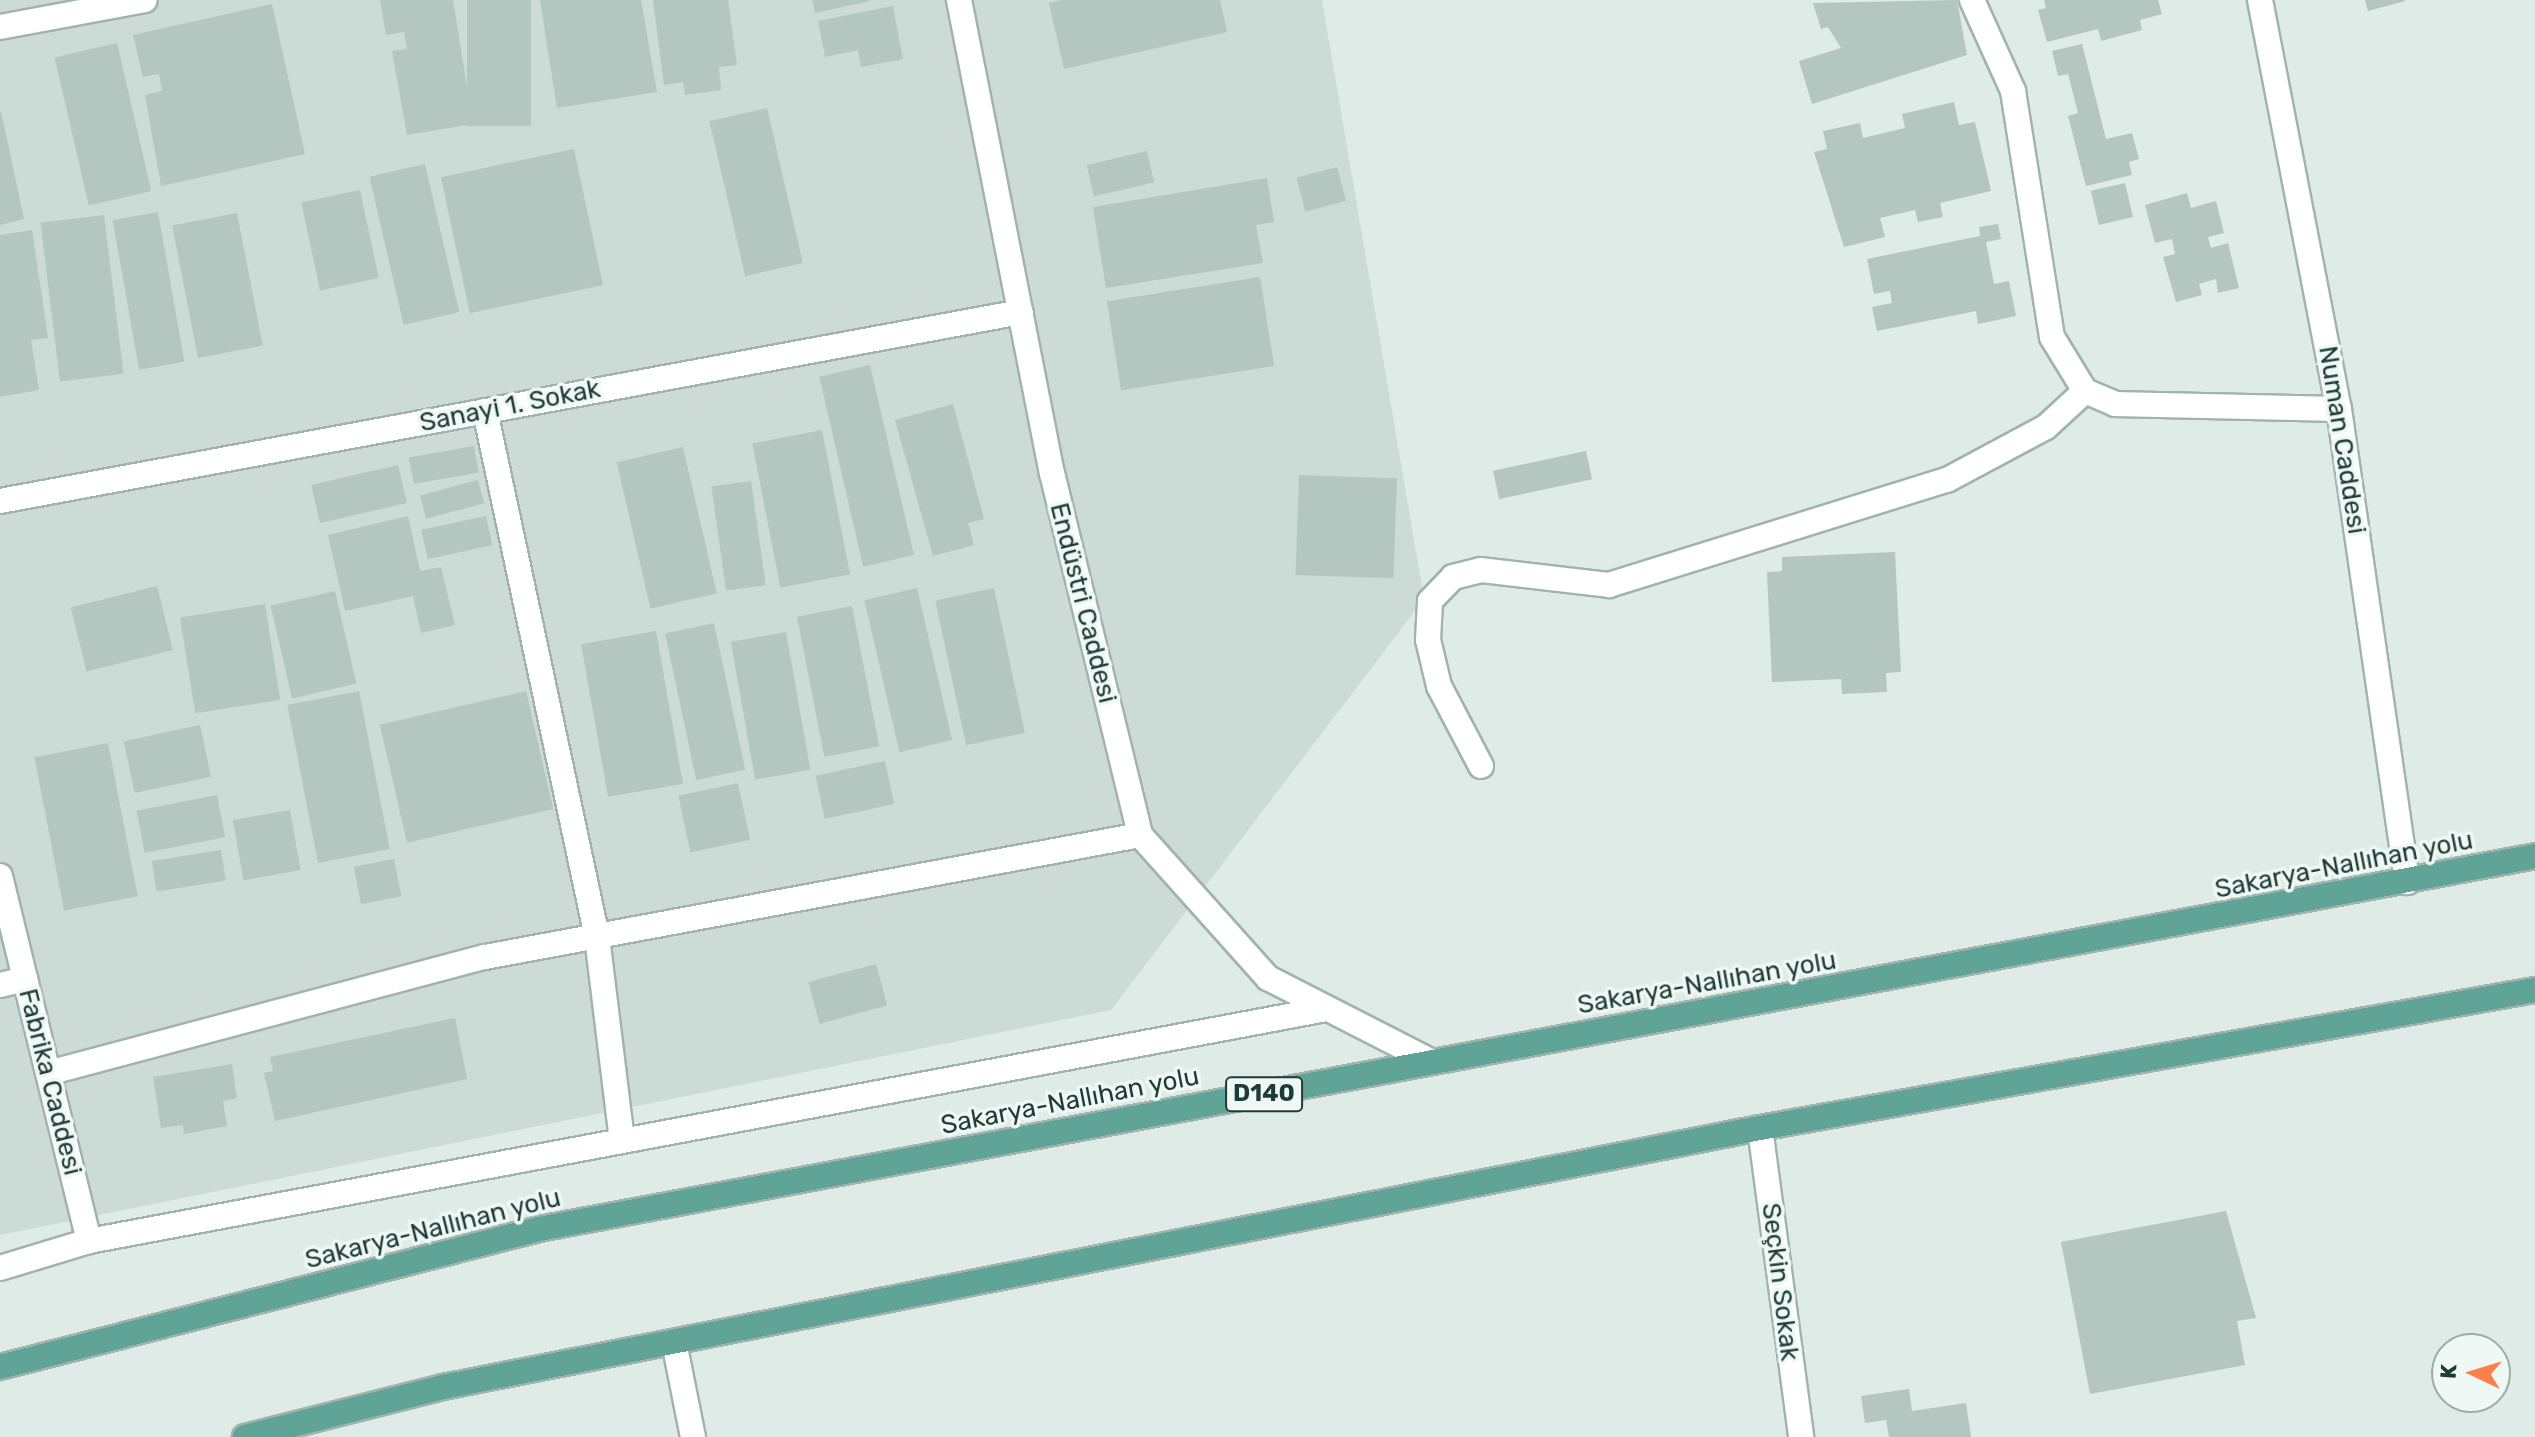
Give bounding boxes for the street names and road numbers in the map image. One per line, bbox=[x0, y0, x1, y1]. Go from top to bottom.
street label: Numan Caddesi bbox=[2312, 344, 2372, 536]
street label: Sanayi 1. Sokak bbox=[417, 373, 603, 439]
street label: Endüstri Caddesi bbox=[1043, 500, 1123, 706]
street label: Sakarya-Nallıhan yolu bbox=[2212, 825, 2476, 905]
street label: Sakarya-Nallıhan yolu bbox=[1575, 945, 1839, 1021]
street label: Fabrika Caddesi bbox=[12, 986, 88, 1178]
street label: Sakarya-Nallıhan yolu bbox=[938, 1061, 1202, 1141]
road number: D140 bbox=[1224, 1074, 1304, 1114]
street label: Sakarya-Nallıhan yolu bbox=[302, 1182, 564, 1276]
street label: Seçkin Sokak bbox=[1755, 1201, 1805, 1363]

